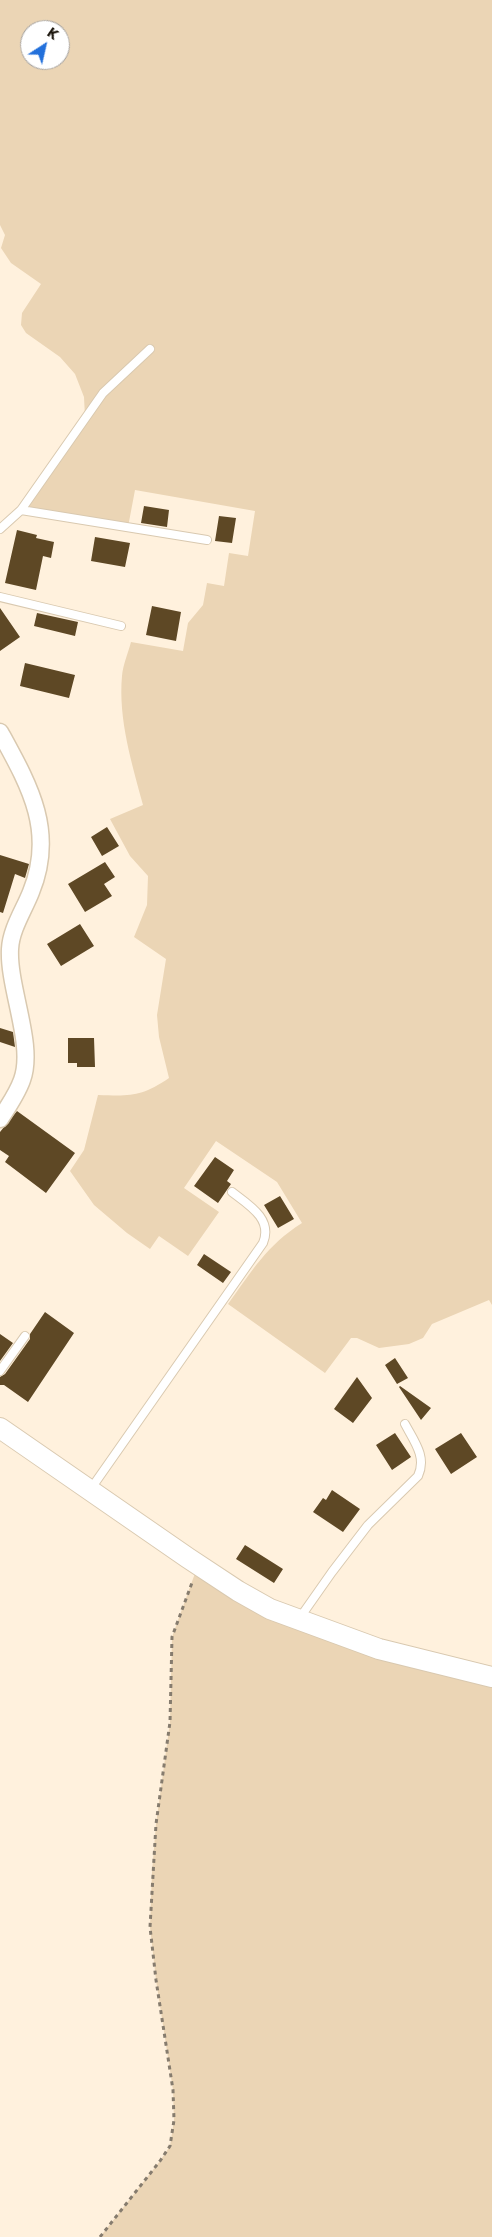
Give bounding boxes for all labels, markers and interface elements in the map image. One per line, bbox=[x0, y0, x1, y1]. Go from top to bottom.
north arrow bbox=[20, 20, 70, 70]
text: K bbox=[43, 23, 63, 45]

